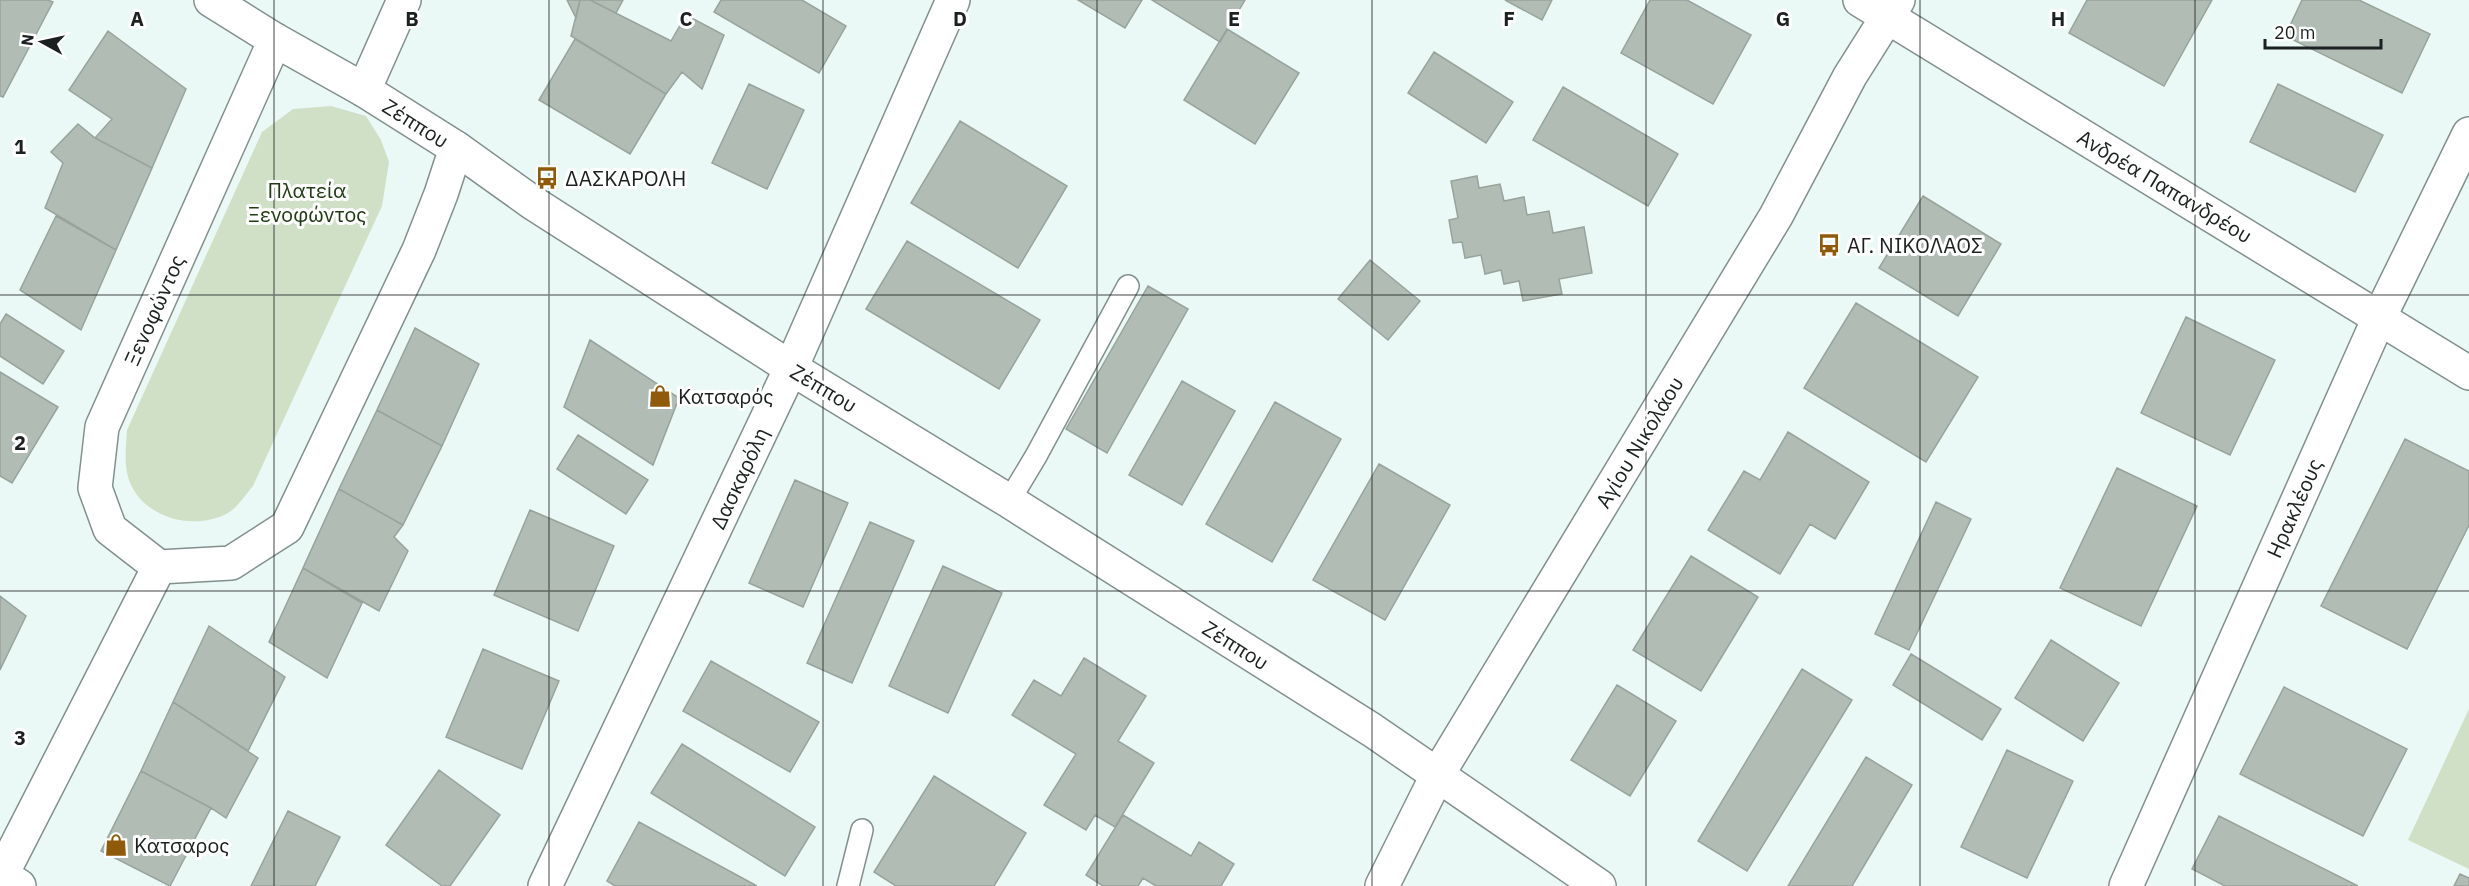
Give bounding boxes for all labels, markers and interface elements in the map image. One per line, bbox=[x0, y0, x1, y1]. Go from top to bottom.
text: A bbox=[130, 5, 144, 32]
text: B bbox=[405, 5, 419, 32]
text: C bbox=[679, 5, 693, 32]
text: D bbox=[953, 5, 967, 32]
text: E bbox=[1228, 5, 1240, 32]
text: F bbox=[1503, 5, 1515, 32]
text: G bbox=[1776, 5, 1790, 32]
text: H bbox=[2051, 5, 2065, 32]
north arrow bbox=[12, 12, 72, 72]
scale bar bbox=[2265, 12, 2380, 50]
text: 20 m bbox=[2274, 21, 2316, 44]
text: N bbox=[16, 33, 38, 47]
street label: Ζέππου bbox=[378, 92, 454, 154]
street label: Ανδρέα Παπανδρέου bbox=[2072, 123, 2258, 249]
text: 1 bbox=[14, 133, 26, 160]
place label: ΔΑΣΚΑΡΟΛΗ bbox=[565, 164, 686, 192]
bus stop icon: ΔΑΣΚΑΡΟΛΗ bbox=[534, 165, 560, 191]
park label: Πλατεία Ξενοφώντος bbox=[248, 176, 366, 228]
place label: ΑΓ. ΝΙΚΟΛΑΟΣ bbox=[1847, 231, 1983, 259]
bus stop icon: ΑΓ. ΝΙΚΟΛΑΟΣ bbox=[1816, 232, 1842, 258]
street label: Ξενοφώντος bbox=[117, 250, 191, 370]
street label: Ζέππου bbox=[785, 357, 863, 419]
street label: Αγίου Νικολάου bbox=[1589, 371, 1689, 513]
place label: Κατσαρός bbox=[678, 382, 773, 410]
shop icon: Κατσαρός bbox=[647, 383, 673, 409]
street label: Δασκαρόλη bbox=[703, 423, 775, 533]
text: 2 bbox=[14, 429, 26, 456]
street label: Ηρακλέους bbox=[2260, 454, 2328, 562]
street label: Ζέππου bbox=[1198, 614, 1274, 676]
text: 3 bbox=[14, 724, 26, 751]
place label: Κατσαρος bbox=[134, 831, 229, 859]
shop icon: Κατσαρος bbox=[103, 832, 129, 858]

